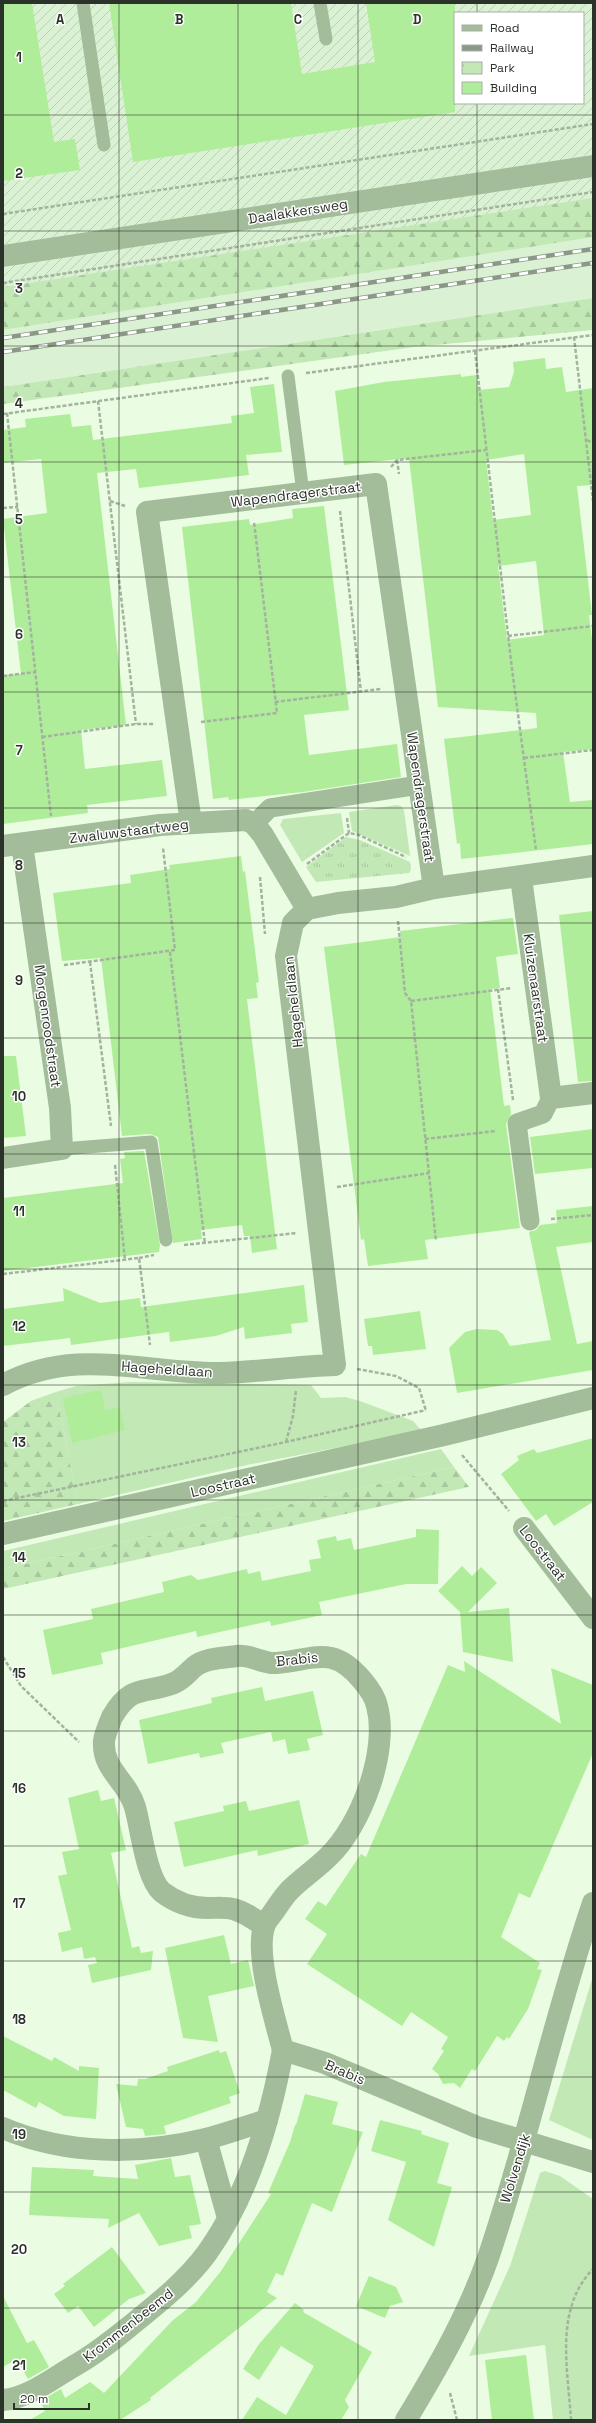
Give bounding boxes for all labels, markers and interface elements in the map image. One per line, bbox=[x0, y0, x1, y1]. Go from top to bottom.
text: A bbox=[56, 11, 65, 28]
text: B bbox=[175, 11, 184, 28]
text: C bbox=[294, 11, 302, 28]
text: D bbox=[413, 11, 422, 28]
legend bbox=[454, 12, 584, 104]
text: Road bbox=[490, 20, 519, 36]
text: Railway bbox=[490, 40, 534, 56]
text: 1 bbox=[16, 49, 22, 66]
text: Park bbox=[490, 60, 515, 76]
text: Building bbox=[490, 80, 537, 96]
text: 2 bbox=[15, 165, 23, 182]
street label: Daalakkersweg bbox=[247, 194, 349, 228]
text: 3 bbox=[15, 280, 23, 297]
text: 4 bbox=[15, 395, 23, 412]
street label: Wapendragerstraat bbox=[230, 477, 362, 511]
text: 5 bbox=[15, 511, 23, 528]
text: 6 bbox=[15, 626, 23, 643]
street label: Wapendragerstraat bbox=[403, 731, 439, 863]
text: 7 bbox=[15, 742, 23, 759]
street label: Zwaluwstaartweg bbox=[68, 815, 190, 847]
text: 8 bbox=[15, 857, 23, 874]
street label: Kluizenaarstraat bbox=[519, 932, 553, 1044]
street label: Hageheldlaan bbox=[279, 955, 307, 1049]
street label: Morgenroodstraat bbox=[30, 963, 66, 1089]
text: 9 bbox=[15, 972, 23, 989]
text: 10 bbox=[12, 1088, 26, 1105]
text: 11 bbox=[13, 1203, 25, 1220]
text: 12 bbox=[12, 1318, 26, 1335]
street label: Hageheldlaan bbox=[121, 1357, 213, 1381]
text: 13 bbox=[12, 1434, 26, 1451]
street label: Loostraat bbox=[189, 1469, 257, 1501]
street label: Loostraat bbox=[516, 1522, 570, 1584]
text: 14 bbox=[12, 1549, 26, 1566]
street label: Brabis bbox=[275, 1648, 319, 1670]
text: 15 bbox=[12, 1665, 26, 1682]
text: 16 bbox=[12, 1780, 26, 1797]
text: 17 bbox=[12, 1895, 26, 1912]
text: 18 bbox=[12, 2011, 26, 2028]
street label: Brabis bbox=[322, 2055, 368, 2089]
text: 19 bbox=[12, 2126, 26, 2143]
street label: Wolvendijk bbox=[496, 2131, 534, 2205]
text: 20 bbox=[11, 2241, 27, 2258]
street label: Krommenbeemd bbox=[79, 2284, 177, 2366]
text: 21 bbox=[12, 2357, 26, 2374]
scale bar bbox=[14, 2385, 89, 2411]
text: 20 m bbox=[20, 2391, 48, 2407]

